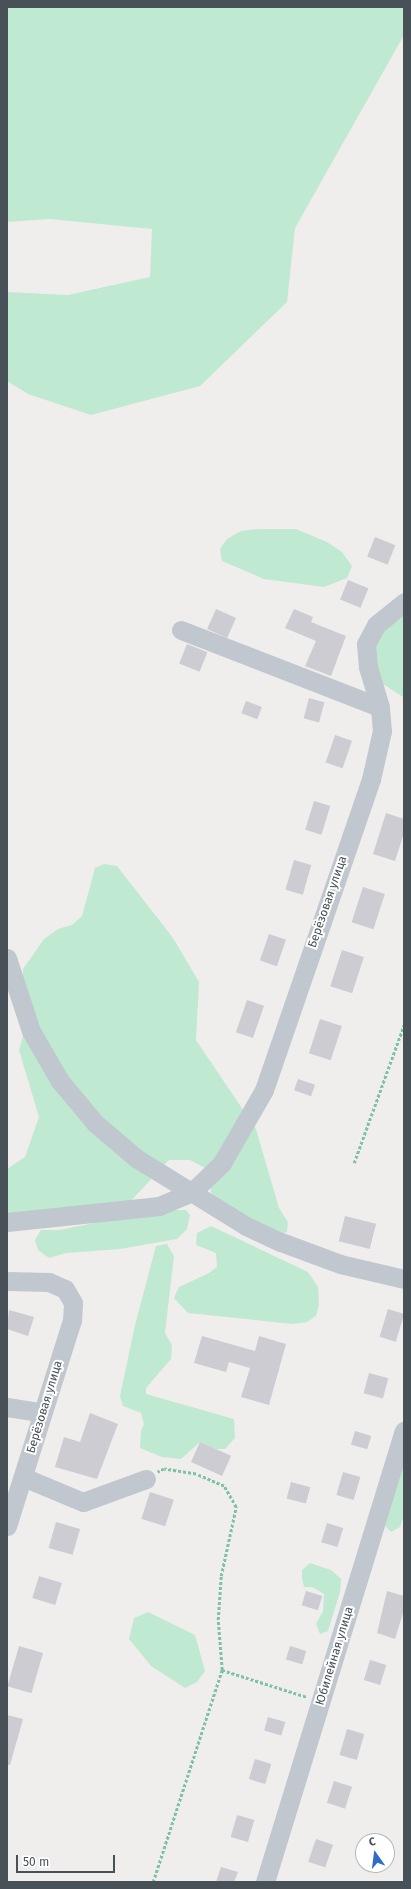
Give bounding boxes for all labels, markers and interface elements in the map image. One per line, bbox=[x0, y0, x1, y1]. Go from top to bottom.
street label: Берёзовая улица bbox=[306, 854, 350, 950]
street label: Берёзовая улица bbox=[24, 1359, 66, 1455]
street label: Юбилейная улица bbox=[313, 1605, 357, 1707]
north arrow bbox=[355, 1833, 395, 1873]
text: С bbox=[368, 1835, 377, 1849]
scale bar bbox=[18, 1847, 117, 1873]
text: 50 m bbox=[23, 1855, 49, 1869]

